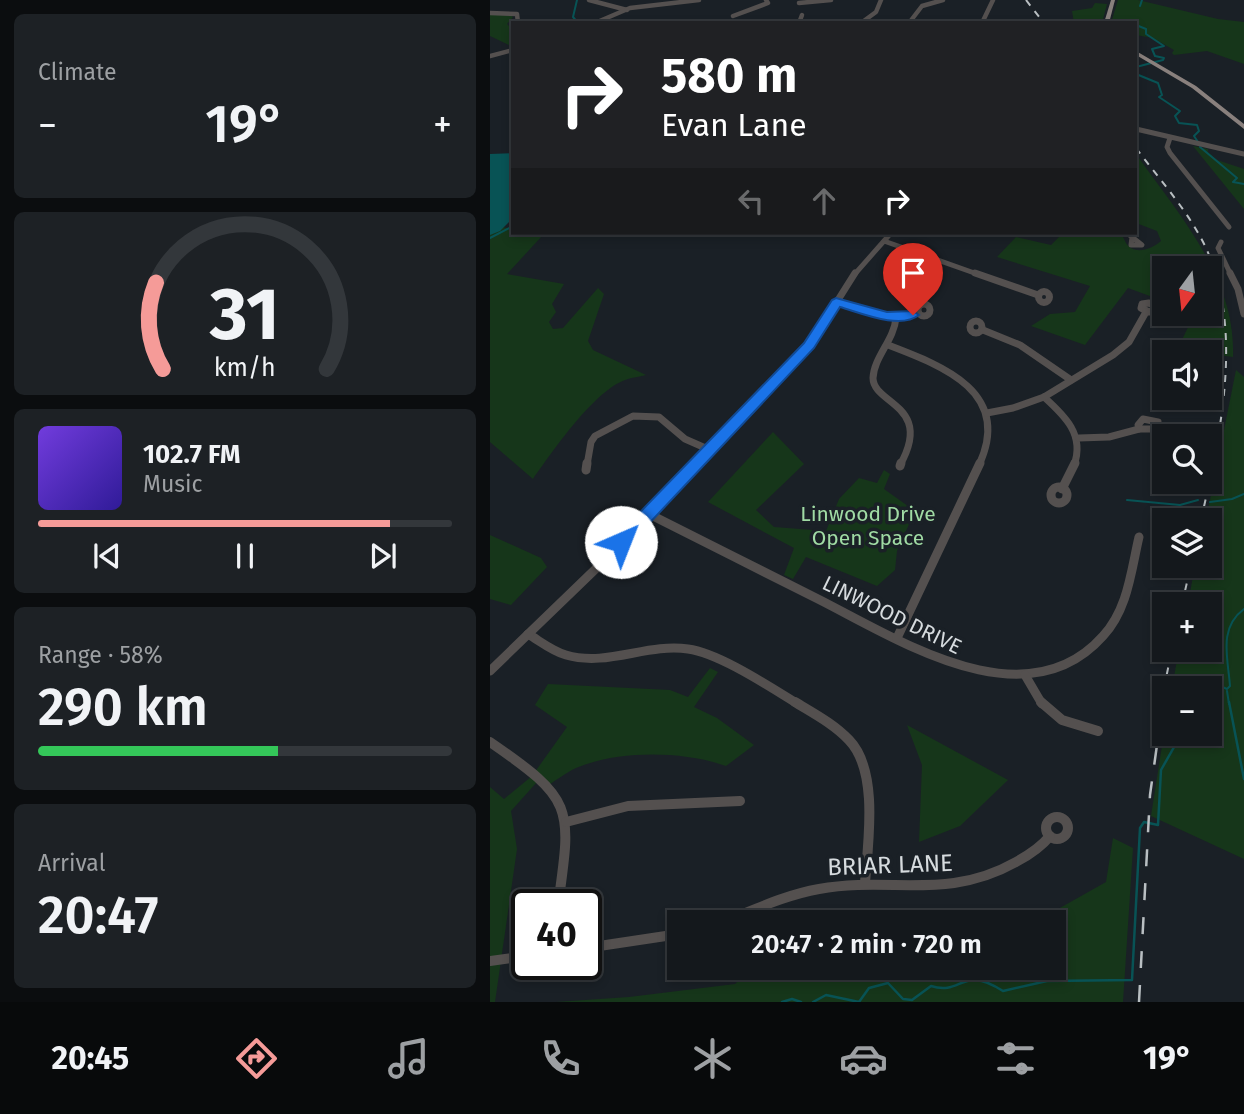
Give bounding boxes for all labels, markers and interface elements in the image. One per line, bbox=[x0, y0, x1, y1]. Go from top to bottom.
text: 580 m bbox=[661, 46, 797, 105]
icon: right bbox=[546, 49, 637, 140]
text: Climate bbox=[38, 58, 117, 86]
text: 19° bbox=[205, 93, 285, 156]
text: − bbox=[38, 102, 57, 148]
text: + bbox=[433, 102, 452, 148]
text: Evan Lane bbox=[661, 106, 807, 144]
icon: left bbox=[732, 182, 770, 220]
icon: ahead bbox=[805, 182, 843, 220]
icon: right bbox=[878, 182, 916, 220]
pin bbox=[883, 243, 943, 315]
icon: arrive bbox=[894, 254, 932, 292]
north arrow bbox=[1152, 256, 1222, 326]
map controls bbox=[1152, 256, 1222, 746]
text: 31 bbox=[209, 272, 280, 359]
button: sound bbox=[1152, 340, 1222, 410]
text: km/h bbox=[214, 353, 276, 383]
button: search bbox=[1152, 424, 1222, 494]
text: 102.7 FM bbox=[143, 439, 240, 470]
text: Music bbox=[143, 470, 203, 498]
park label: Linwood Drive Open Space bbox=[800, 501, 936, 551]
position arrow bbox=[584, 505, 658, 579]
button: layers bbox=[1152, 508, 1222, 578]
icon: previous bbox=[88, 537, 126, 575]
icon: pause bbox=[226, 537, 264, 575]
icon: next bbox=[364, 537, 402, 575]
street label: LINWOOD DRIVE bbox=[818, 570, 966, 660]
button: + bbox=[1152, 592, 1222, 662]
text: Range · 58% bbox=[38, 641, 163, 669]
text: 290 km bbox=[38, 676, 208, 739]
button: − bbox=[1152, 676, 1222, 746]
text: Arrival bbox=[38, 849, 105, 877]
street label: BRIAR LANE bbox=[827, 849, 953, 881]
text: 20:47 bbox=[38, 884, 159, 947]
speed limit sign: 40 bbox=[511, 889, 602, 980]
text: 20:47 · 2 min · 720 m bbox=[751, 929, 982, 960]
icon: directions bbox=[232, 1034, 281, 1083]
icon: music bbox=[384, 1034, 433, 1083]
icon: phone bbox=[536, 1034, 585, 1083]
icon: climate bbox=[688, 1034, 737, 1083]
icon: car bbox=[839, 1034, 888, 1083]
icon: filters bbox=[991, 1034, 1040, 1083]
text: 20:45 bbox=[51, 1039, 129, 1077]
text: 19° bbox=[1143, 1039, 1192, 1077]

